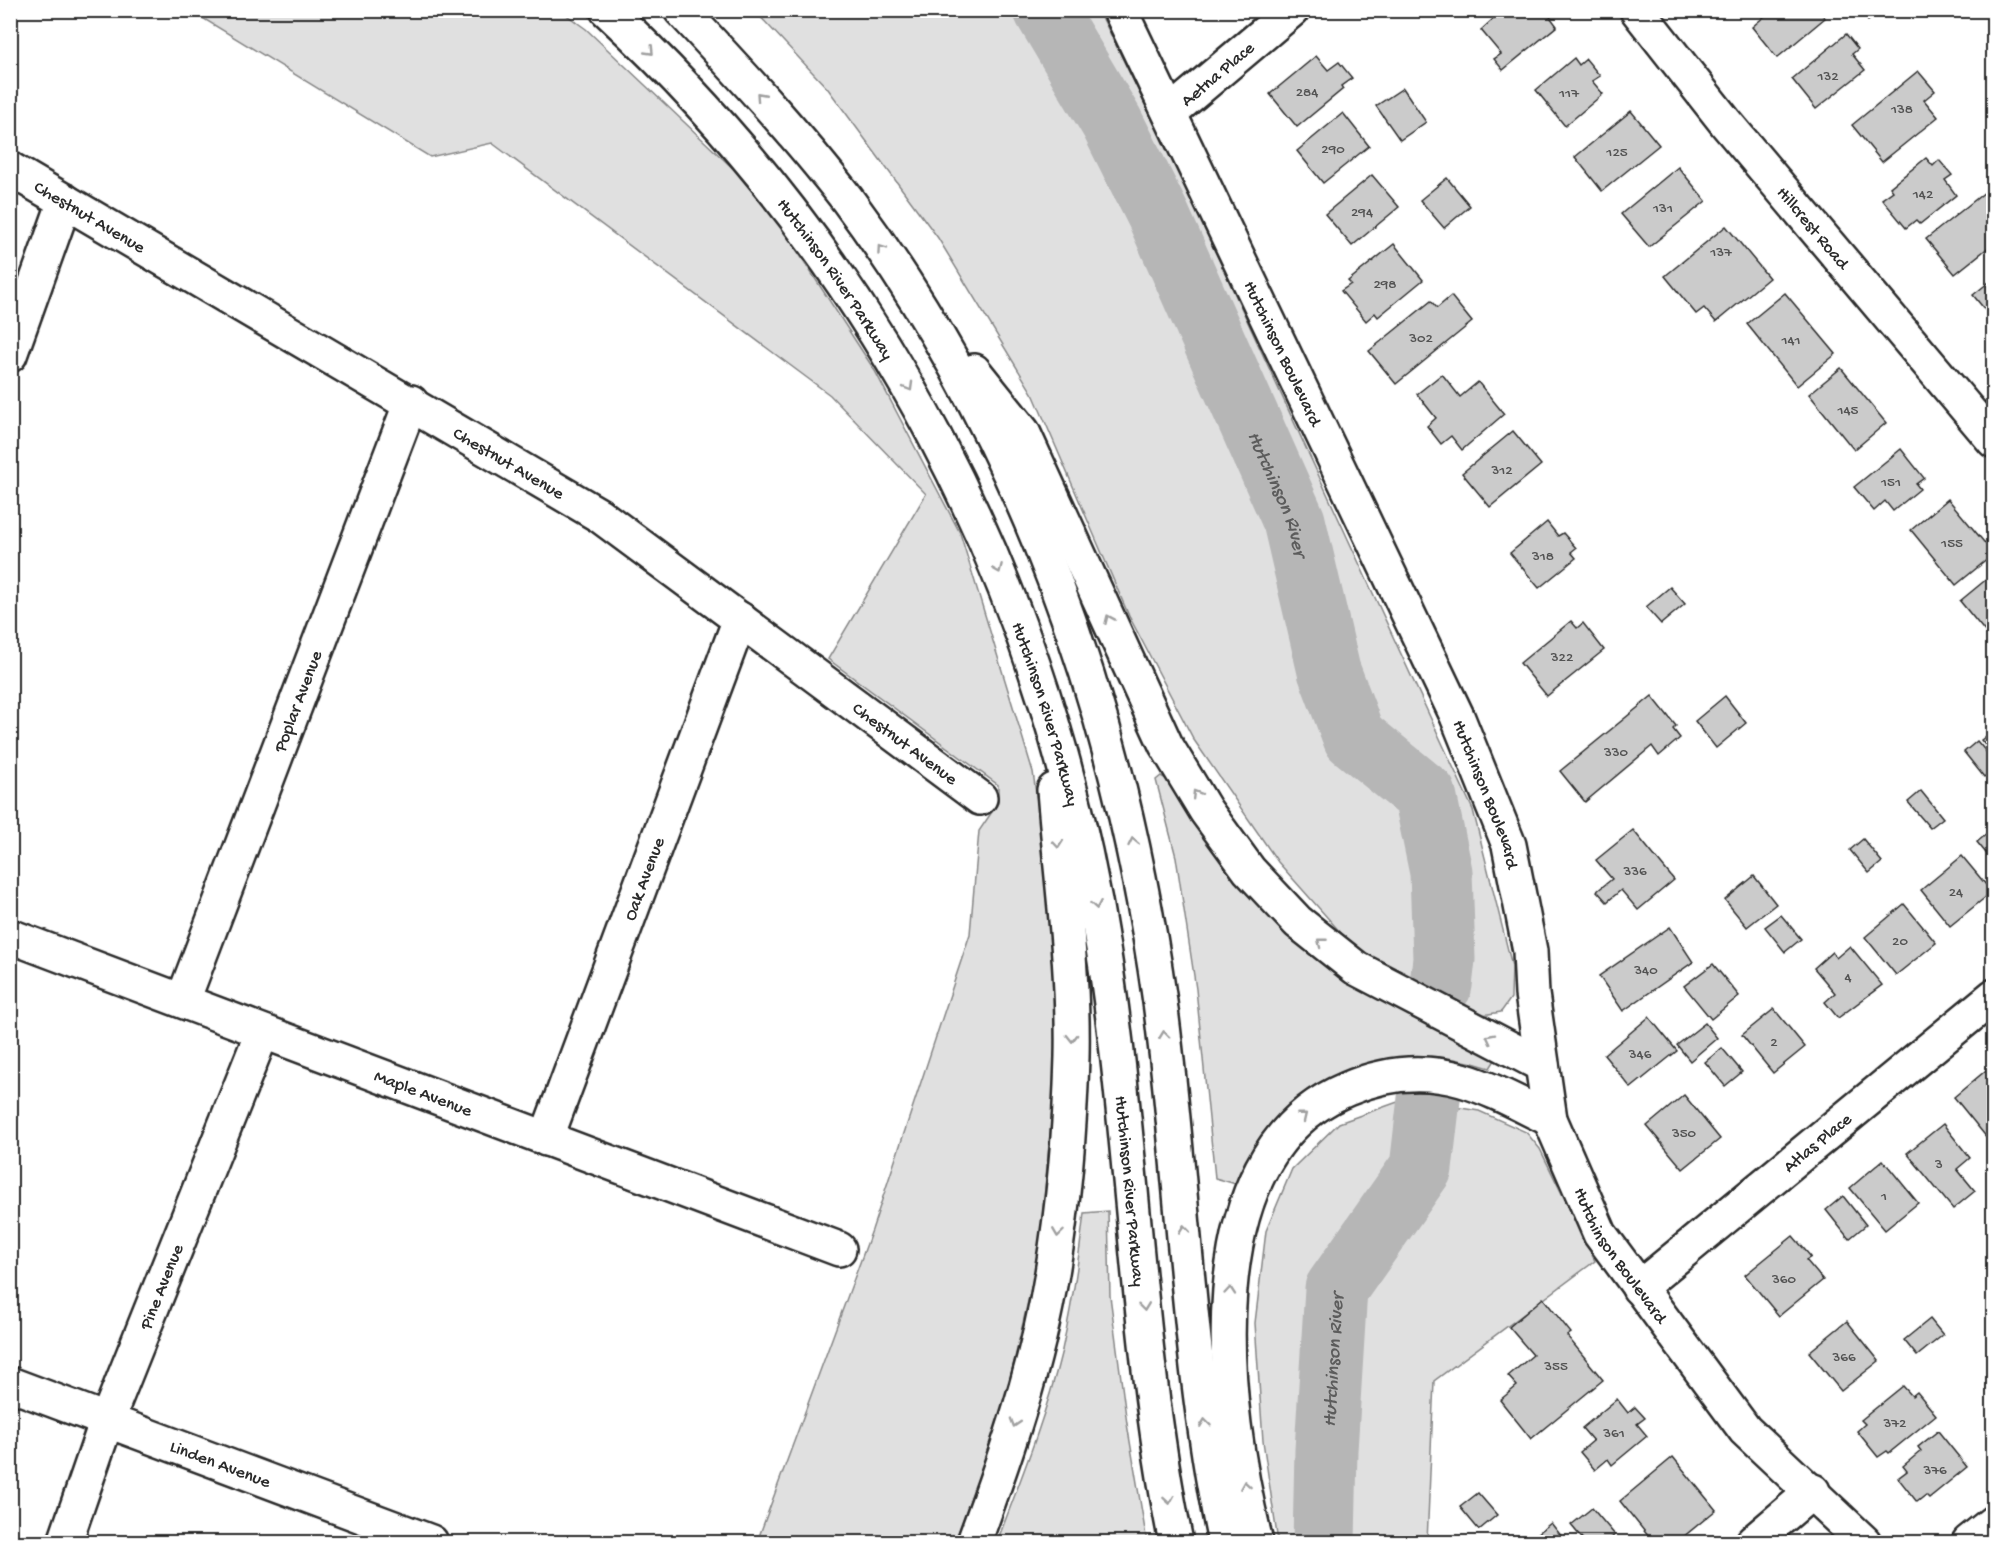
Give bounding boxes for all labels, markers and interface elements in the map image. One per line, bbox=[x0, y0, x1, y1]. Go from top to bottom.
street label: Aetna Place bbox=[1178, 38, 1260, 112]
one-way arrow bbox=[643, 44, 654, 54]
house number: 132 bbox=[1816, 68, 1839, 86]
house number: 284 bbox=[1296, 84, 1318, 102]
house number: 117 bbox=[1558, 85, 1580, 103]
one-way arrow bbox=[756, 92, 767, 103]
house number: 138 bbox=[1890, 101, 1913, 119]
house number: 290 bbox=[1321, 141, 1345, 159]
house number: 125 bbox=[1605, 144, 1628, 162]
street label: Chestnut Avenue bbox=[29, 177, 149, 259]
street label: Hillcrest Road bbox=[1771, 183, 1854, 275]
house number: 142 bbox=[1912, 186, 1933, 204]
street label: Hutchinson River Parkway bbox=[771, 195, 897, 364]
house number: 131 bbox=[1652, 200, 1673, 218]
house number: 294 bbox=[1351, 204, 1373, 222]
one-way arrow bbox=[877, 244, 888, 255]
house number: 137 bbox=[1709, 244, 1733, 262]
house number: 298 bbox=[1373, 276, 1397, 294]
street label: Hutchinson Boulevard bbox=[1238, 278, 1326, 431]
house number: 302 bbox=[1408, 330, 1433, 348]
house number: 141 bbox=[1780, 332, 1801, 350]
one-way arrow bbox=[902, 381, 914, 391]
house number: 145 bbox=[1836, 402, 1859, 420]
street label: Chestnut Avenue bbox=[449, 424, 568, 506]
water label: Hutchinson River bbox=[1241, 428, 1311, 563]
house number: 312 bbox=[1490, 462, 1513, 480]
house number: 151 bbox=[1880, 474, 1901, 492]
house number: 155 bbox=[1940, 535, 1963, 553]
house number: 318 bbox=[1531, 548, 1554, 566]
one-way arrow bbox=[991, 563, 1003, 574]
one-way arrow bbox=[1104, 615, 1116, 626]
street label: Hutchinson River Parkway bbox=[1006, 620, 1082, 809]
street label: Poplar Avenue bbox=[270, 648, 328, 757]
house number: 322 bbox=[1550, 649, 1573, 667]
street label: Chestnut Avenue bbox=[847, 699, 961, 791]
street label: Hutchinson Boulevard bbox=[1447, 717, 1522, 872]
house number: 330 bbox=[1603, 744, 1629, 762]
one-way arrow bbox=[1191, 790, 1203, 800]
street label: Oak Avenue bbox=[620, 834, 671, 924]
one-way arrow bbox=[1127, 838, 1140, 848]
one-way arrow bbox=[1051, 839, 1064, 848]
house number: 336 bbox=[1622, 863, 1647, 881]
house number: 24 bbox=[1949, 884, 1963, 902]
one-way arrow bbox=[1089, 900, 1101, 909]
house number: 20 bbox=[1892, 933, 1908, 951]
one-way arrow bbox=[1317, 938, 1328, 949]
house number: 340 bbox=[1633, 962, 1658, 980]
house number: 4 bbox=[1844, 969, 1852, 987]
one-way arrow bbox=[1158, 1030, 1170, 1039]
one-way arrow bbox=[1065, 1034, 1078, 1043]
one-way arrow bbox=[1485, 1034, 1496, 1046]
house number: 2 bbox=[1770, 1034, 1778, 1052]
house number: 346 bbox=[1628, 1046, 1652, 1064]
street label: Maple Avenue bbox=[371, 1066, 475, 1123]
street label: Hutchinson River Parkway bbox=[1109, 1095, 1148, 1288]
street label: Atlas Place bbox=[1780, 1109, 1857, 1178]
one-way arrow bbox=[1296, 1113, 1307, 1124]
house number: 350 bbox=[1671, 1125, 1697, 1143]
house number: 3 bbox=[1934, 1156, 1943, 1174]
street label: Hutchinson Boulevard bbox=[1568, 1185, 1672, 1330]
house number: 1 bbox=[1880, 1188, 1887, 1206]
one-way arrow bbox=[1178, 1224, 1191, 1233]
one-way arrow bbox=[1053, 1228, 1065, 1237]
street label: Pine Avenue bbox=[136, 1241, 190, 1334]
house number: 360 bbox=[1771, 1271, 1796, 1289]
one-way arrow bbox=[1223, 1287, 1236, 1296]
water label: Hutchinson River bbox=[1319, 1289, 1351, 1428]
one-way arrow bbox=[1137, 1302, 1149, 1311]
house number: 366 bbox=[1832, 1349, 1856, 1367]
house number: 355 bbox=[1543, 1358, 1568, 1376]
house number: 372 bbox=[1883, 1415, 1906, 1433]
one-way arrow bbox=[1010, 1417, 1023, 1428]
one-way arrow bbox=[1199, 1418, 1212, 1427]
house number: 361 bbox=[1602, 1425, 1625, 1443]
street label: Linden Avenue bbox=[167, 1437, 274, 1494]
house number: 376 bbox=[1922, 1462, 1947, 1480]
one-way arrow bbox=[1239, 1480, 1252, 1490]
one-way arrow bbox=[1162, 1496, 1174, 1505]

